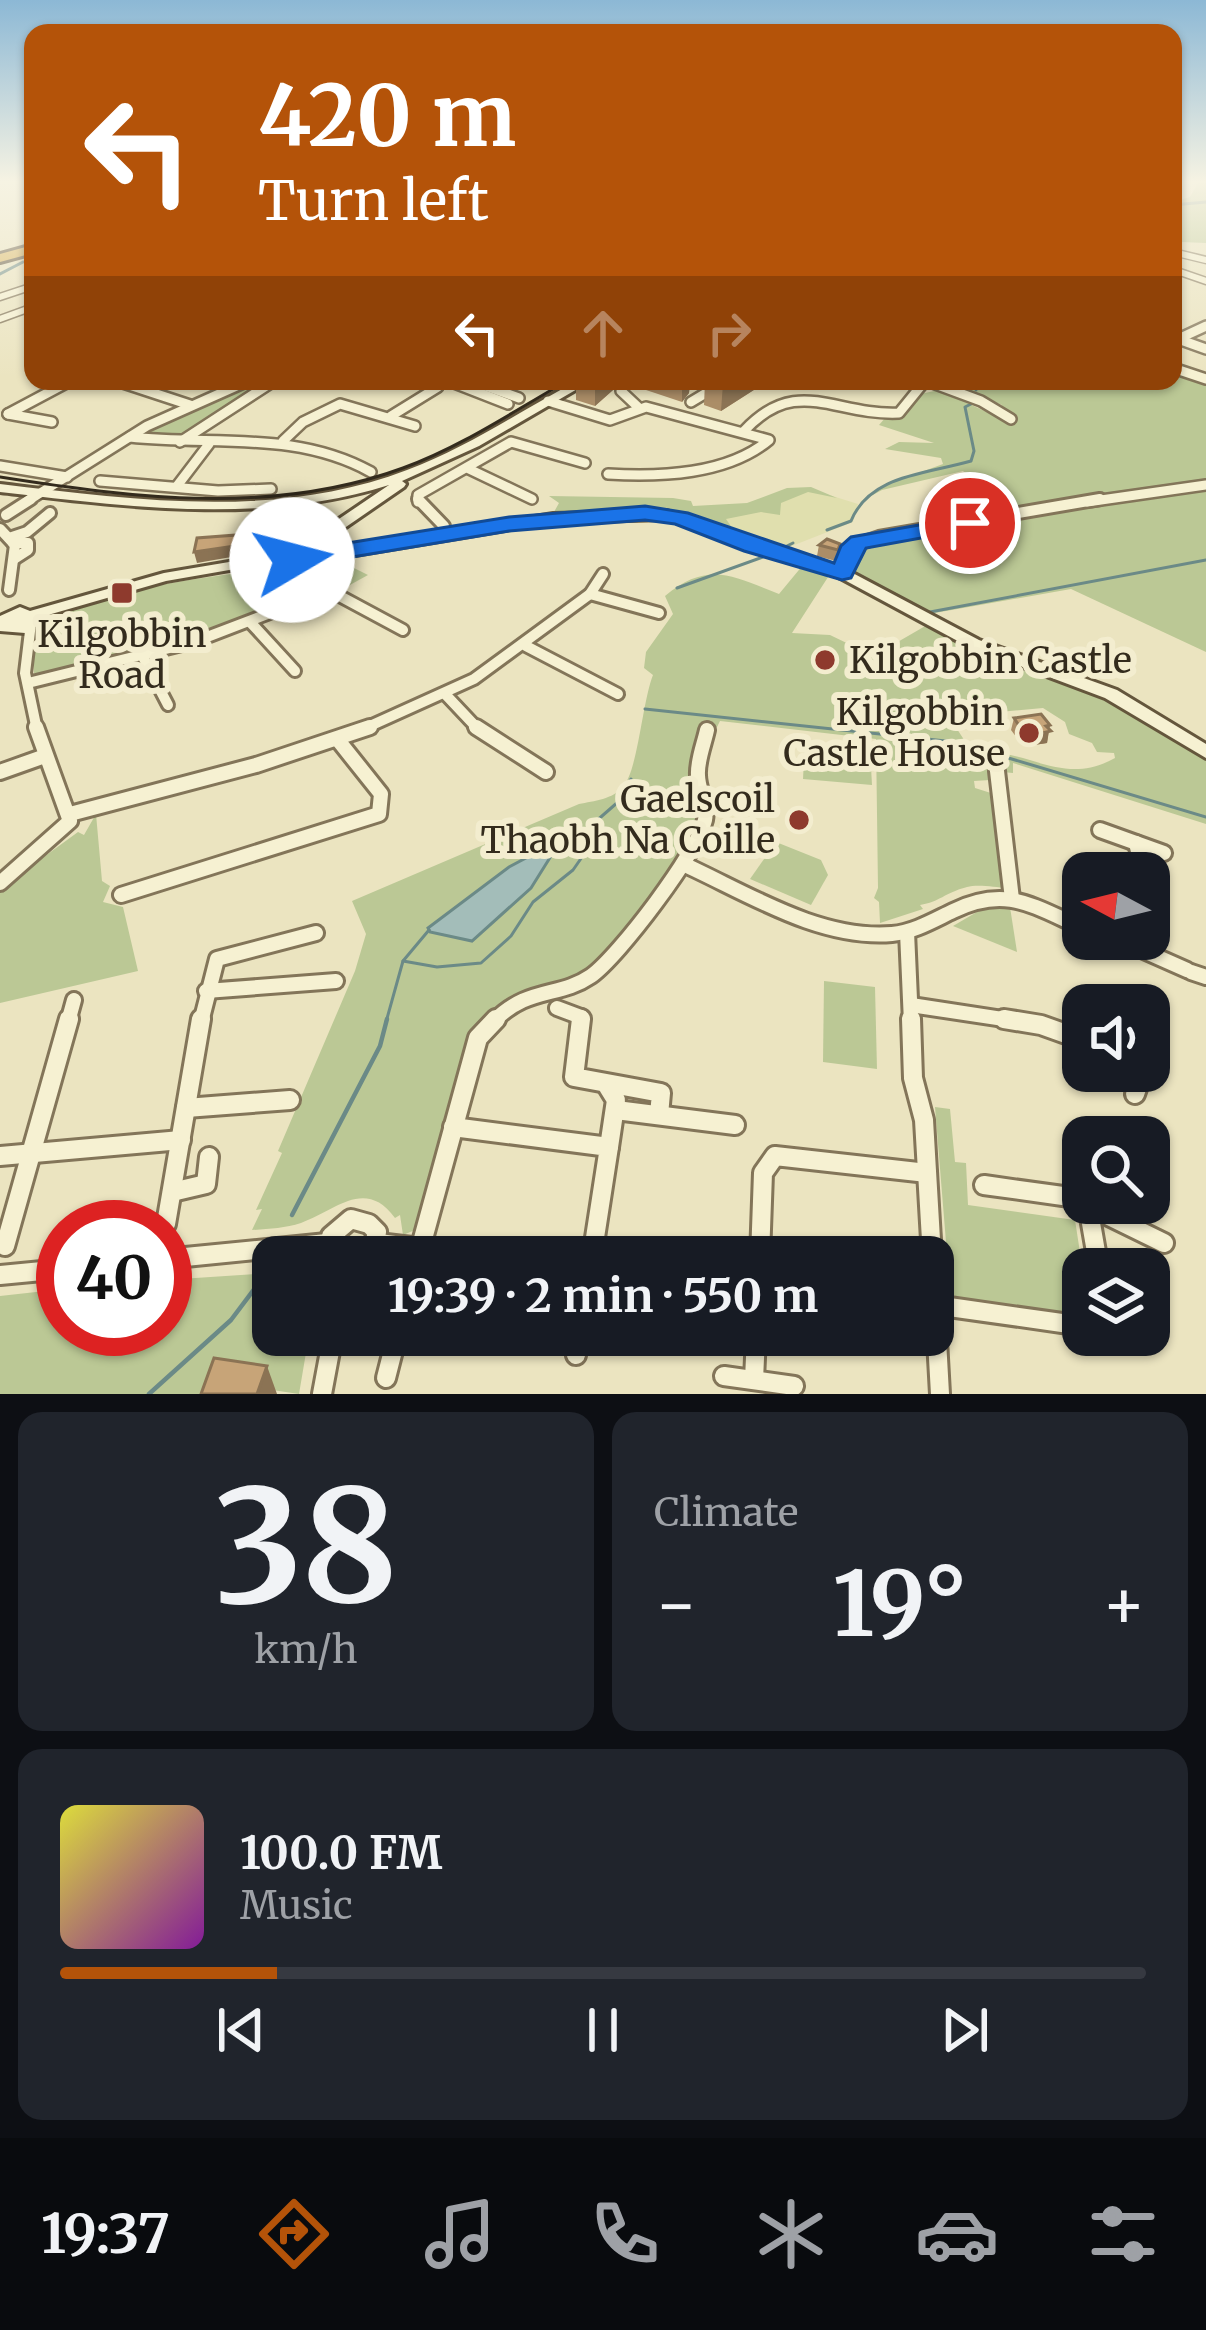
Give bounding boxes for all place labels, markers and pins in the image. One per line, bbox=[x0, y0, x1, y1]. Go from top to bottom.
pin bbox=[919, 472, 1021, 574]
marker: Kilgobbin Road bbox=[109, 580, 135, 606]
place label: Kilgobbin Road bbox=[37, 612, 207, 698]
place label: Kilgobbin Castle bbox=[849, 638, 1132, 683]
marker: Kilgobbin Castle bbox=[812, 647, 838, 673]
place label: Kilgobbin Castle House bbox=[783, 690, 1005, 776]
marker: Kilgobbin Castle House bbox=[1016, 720, 1042, 746]
place label: Gaelscoil Thaobh Na Coille bbox=[480, 777, 775, 863]
marker: Gaelscoil Thaobh Na Coille bbox=[786, 807, 812, 833]

